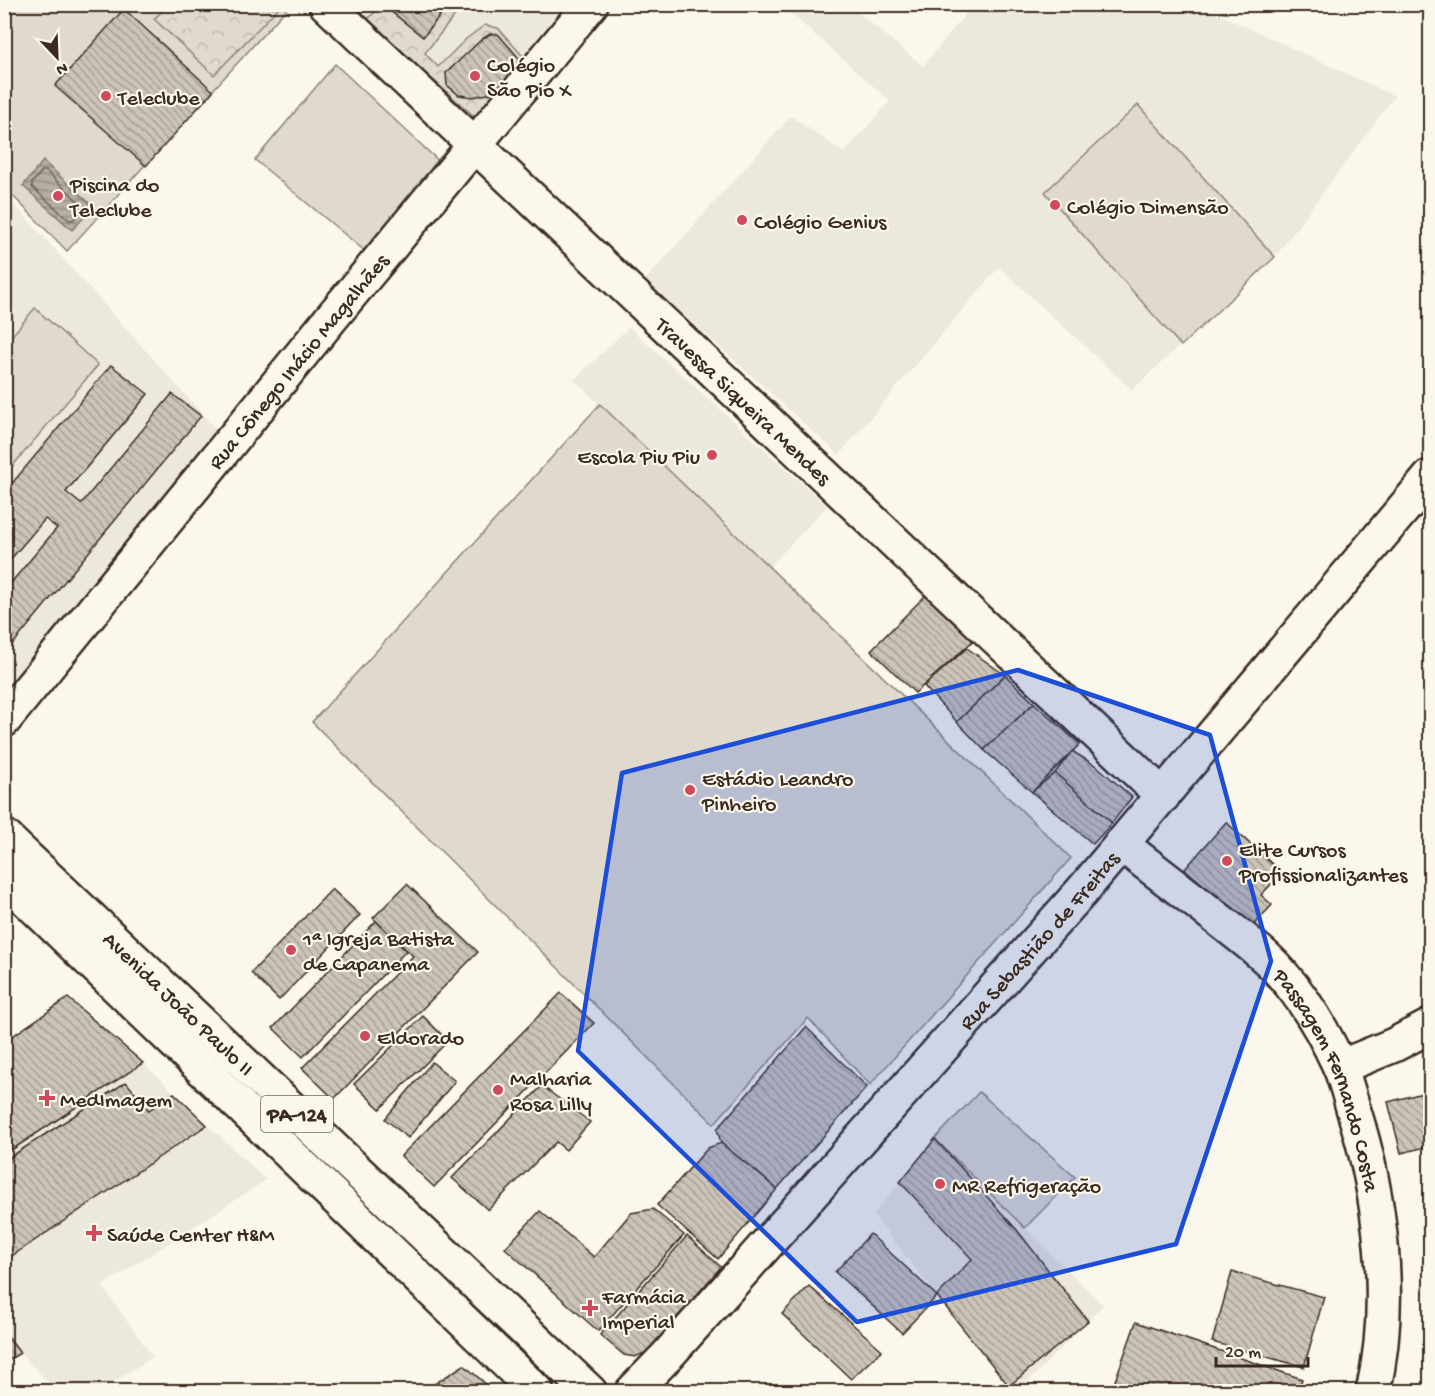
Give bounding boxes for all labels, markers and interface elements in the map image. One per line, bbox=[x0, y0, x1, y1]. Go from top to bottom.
north arrow bbox=[27, 27, 87, 87]
place label: Colégio São Pio X bbox=[487, 54, 573, 105]
text: N bbox=[52, 57, 70, 79]
marker: Colégio São Pio X bbox=[468, 69, 482, 83]
place label: Teleclube bbox=[116, 87, 200, 113]
marker: Teleclube bbox=[99, 89, 113, 103]
place label: Piscina do Teleclube bbox=[68, 174, 159, 225]
marker: Piscina do Teleclube bbox=[51, 189, 65, 203]
place label: Colégio Dimensão bbox=[1067, 196, 1229, 222]
marker: Colégio Dimensão bbox=[1048, 198, 1062, 212]
place label: Colégio Genius bbox=[754, 211, 887, 237]
marker: Colégio Genius bbox=[735, 213, 749, 227]
street label: Rua Cônego Inácio Magalhães bbox=[204, 249, 397, 476]
street label: Travessa Siqueira Mendes bbox=[647, 312, 836, 493]
place label: Escola Piu Piu bbox=[577, 446, 700, 472]
marker: Escola Piu Piu bbox=[705, 448, 719, 462]
place label: Estádio Leandro Pinheiro bbox=[701, 768, 853, 819]
marker: Estádio Leandro Pinheiro bbox=[683, 783, 697, 797]
place label: Elite Cursos Profissionalizantes bbox=[1238, 839, 1408, 890]
street label: Rua Sebastião de Freitas bbox=[955, 847, 1127, 1037]
marker: Elite Cursos Profissionalizantes bbox=[1220, 854, 1234, 868]
street label: Avenida João Paulo II bbox=[96, 928, 258, 1083]
place label: 1ª Igreja Batista de Capanema bbox=[302, 928, 454, 979]
marker: 1ª Igreja Batista de Capanema bbox=[284, 943, 298, 957]
street label: Passagem Fernando Costa bbox=[1265, 964, 1383, 1195]
place label: Eldorado bbox=[377, 1027, 464, 1053]
marker: Eldorado bbox=[358, 1029, 372, 1043]
place label: Malharia Rosa Lilly bbox=[510, 1068, 592, 1119]
marker: Malharia Rosa Lilly bbox=[491, 1083, 505, 1097]
marker: MedImagem bbox=[38, 1089, 56, 1107]
place label: MedImagem bbox=[60, 1089, 172, 1115]
road number: PA-124 bbox=[261, 1096, 333, 1132]
place label: MR Refrigeração bbox=[952, 1175, 1101, 1201]
marker: MR Refrigeração bbox=[933, 1177, 947, 1191]
marker: Saúde Center H&M bbox=[85, 1224, 103, 1242]
place label: Saúde Center H&M bbox=[107, 1224, 275, 1250]
place label: Farmácia Imperial bbox=[601, 1286, 686, 1337]
marker: Farmácia Imperial bbox=[583, 1301, 597, 1315]
scale bar bbox=[1216, 1330, 1308, 1368]
text: 20 m bbox=[1225, 1343, 1261, 1364]

